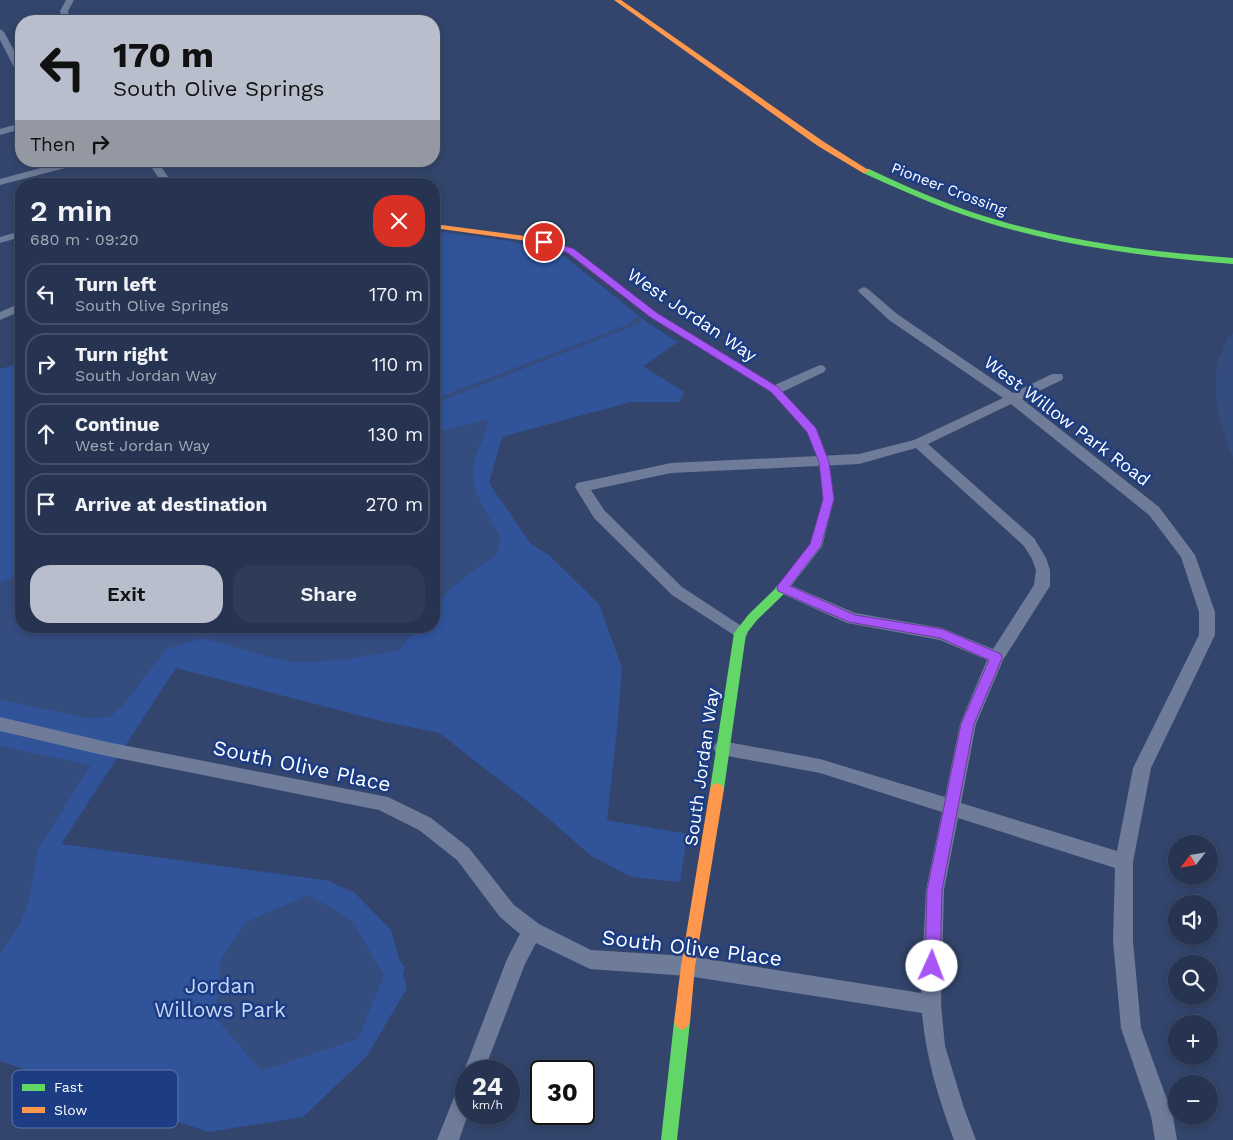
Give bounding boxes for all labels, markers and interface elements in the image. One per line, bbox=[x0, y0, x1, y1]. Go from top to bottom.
text: 170 m bbox=[113, 34, 214, 76]
icon: left bbox=[30, 35, 95, 100]
text: South Olive Springs bbox=[113, 76, 324, 101]
icon: right bbox=[86, 130, 114, 158]
text: Then bbox=[30, 133, 76, 156]
street label: Pioneer Crossing bbox=[889, 159, 1009, 219]
text: 2 min bbox=[30, 193, 112, 228]
button: close bbox=[373, 195, 425, 247]
pin bbox=[523, 221, 565, 263]
icon: arrive bbox=[530, 228, 558, 256]
text: 680 m · 09:20 bbox=[30, 230, 139, 249]
street label: West Jordan Way bbox=[624, 264, 762, 366]
text: Turn left bbox=[75, 273, 156, 296]
icon: left bbox=[32, 280, 60, 308]
text: 170 m bbox=[369, 283, 423, 306]
text: South Olive Springs bbox=[75, 296, 229, 315]
text: Turn right bbox=[75, 343, 168, 366]
icon: right bbox=[32, 350, 60, 378]
street label: West Willow Park Road bbox=[980, 351, 1155, 490]
text: 110 m bbox=[372, 353, 423, 376]
text: South Jordan Way bbox=[75, 366, 217, 385]
text: Continue bbox=[75, 413, 159, 436]
icon: ahead bbox=[32, 420, 60, 448]
text: 130 m bbox=[368, 423, 423, 446]
text: West Jordan Way bbox=[75, 436, 210, 455]
icon: arrive bbox=[32, 490, 60, 518]
text: Arrive at destination bbox=[75, 493, 267, 516]
text: 270 m bbox=[366, 493, 423, 516]
button: Exit bbox=[30, 565, 223, 623]
button: Share bbox=[233, 565, 425, 623]
street label: South Jordan Way bbox=[680, 686, 723, 847]
street label: South Olive Place bbox=[211, 734, 393, 797]
north arrow bbox=[1168, 835, 1218, 885]
map controls bbox=[1168, 835, 1218, 1125]
button: sound bbox=[1168, 895, 1218, 945]
street label: South Olive Place bbox=[601, 924, 783, 971]
position arrow bbox=[905, 939, 957, 991]
button: search bbox=[1168, 955, 1218, 1005]
park label: Jordan Willows Park bbox=[154, 973, 286, 1022]
button: + bbox=[1168, 1015, 1218, 1065]
speed limit sign: 30 bbox=[530, 1060, 595, 1125]
legend bbox=[12, 1070, 178, 1128]
text: 24 bbox=[472, 1072, 503, 1101]
button: − bbox=[1168, 1075, 1218, 1125]
text: Fast bbox=[54, 1079, 83, 1095]
text: km/h bbox=[472, 1098, 503, 1112]
text: Slow bbox=[54, 1102, 87, 1118]

